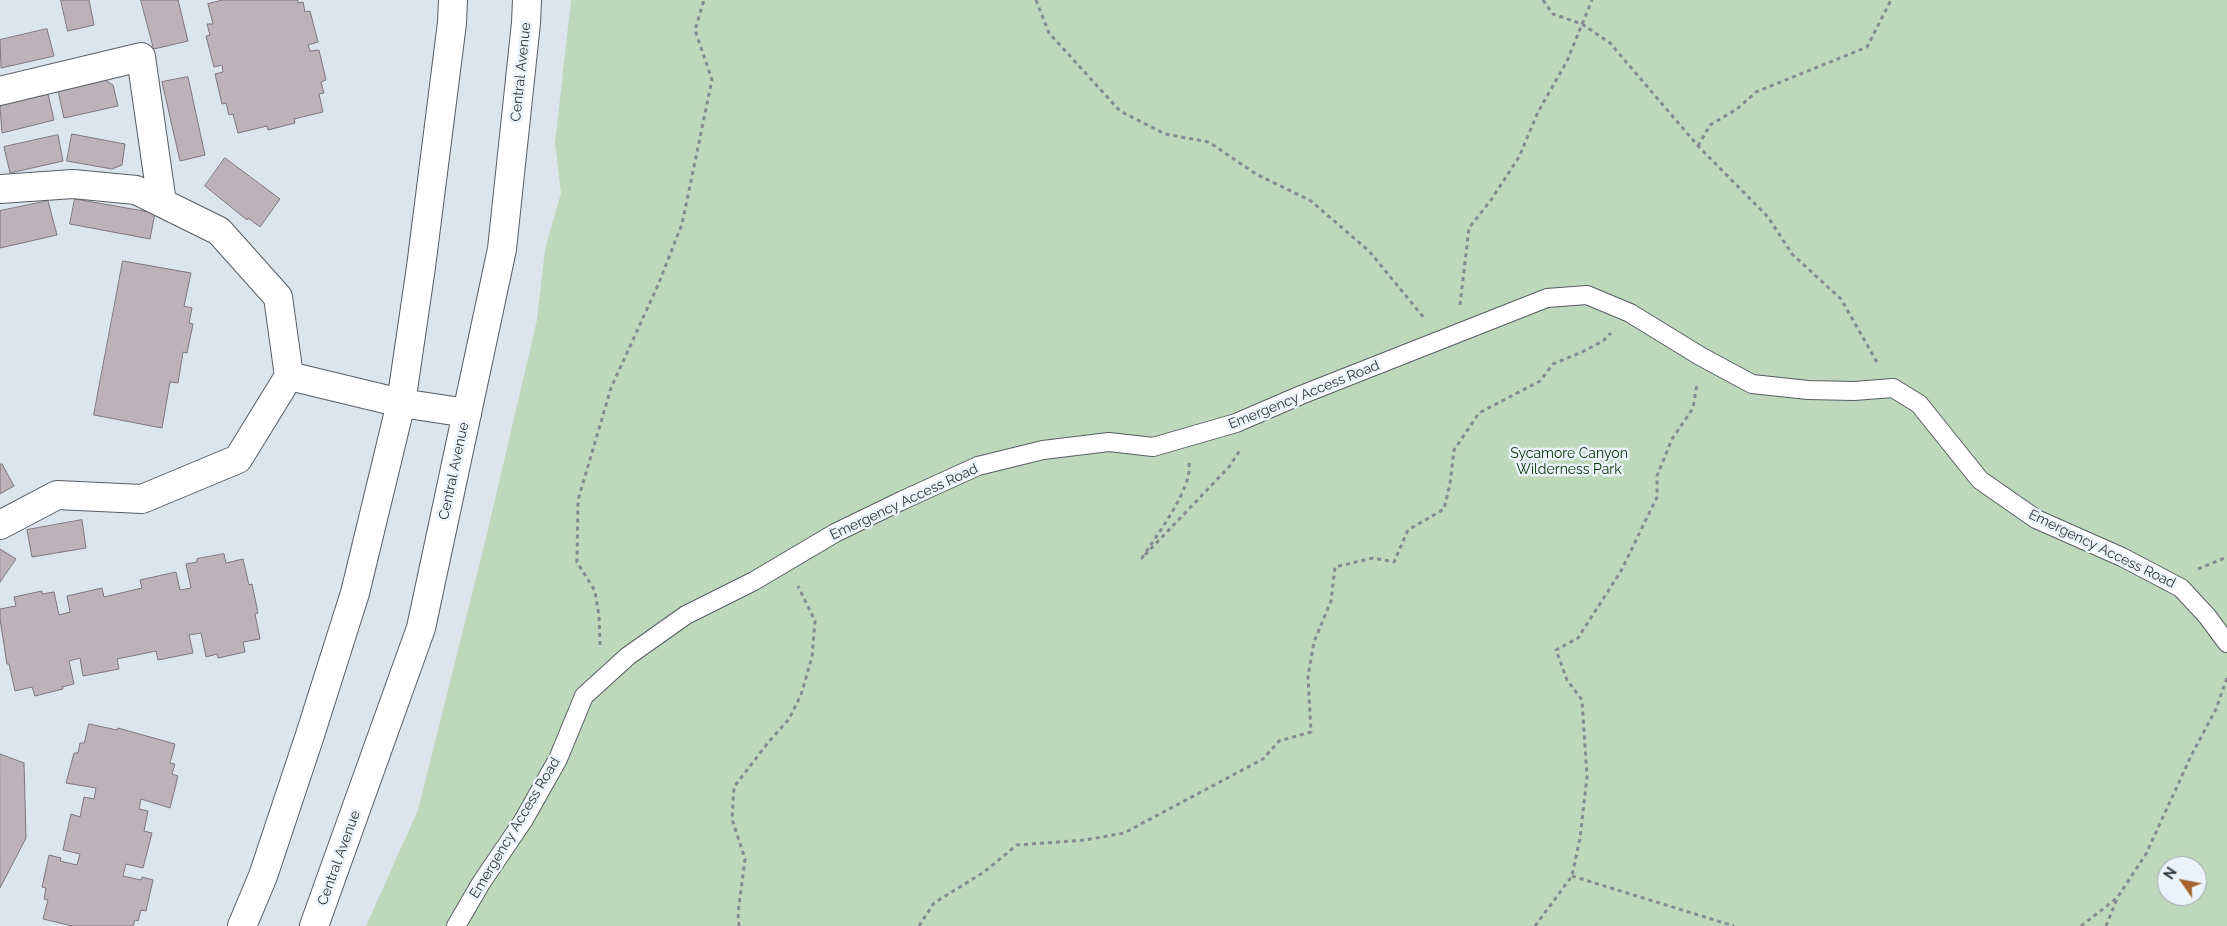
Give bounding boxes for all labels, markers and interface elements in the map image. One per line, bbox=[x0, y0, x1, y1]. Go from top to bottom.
street label: Central Avenue bbox=[507, 22, 535, 122]
street label: Emergency Access Road bbox=[1226, 357, 1382, 433]
street label: Central Avenue bbox=[435, 421, 473, 521]
park label: Sycamore Canyon Wilderness Park bbox=[1510, 446, 1628, 478]
street label: Emergency Access Road bbox=[827, 460, 981, 544]
street label: Emergency Access Road bbox=[2026, 506, 2178, 592]
street label: Emergency Access Road bbox=[466, 755, 564, 901]
street label: Central Avenue bbox=[314, 808, 364, 908]
north arrow bbox=[2157, 856, 2207, 906]
text: N bbox=[2161, 865, 2180, 882]

